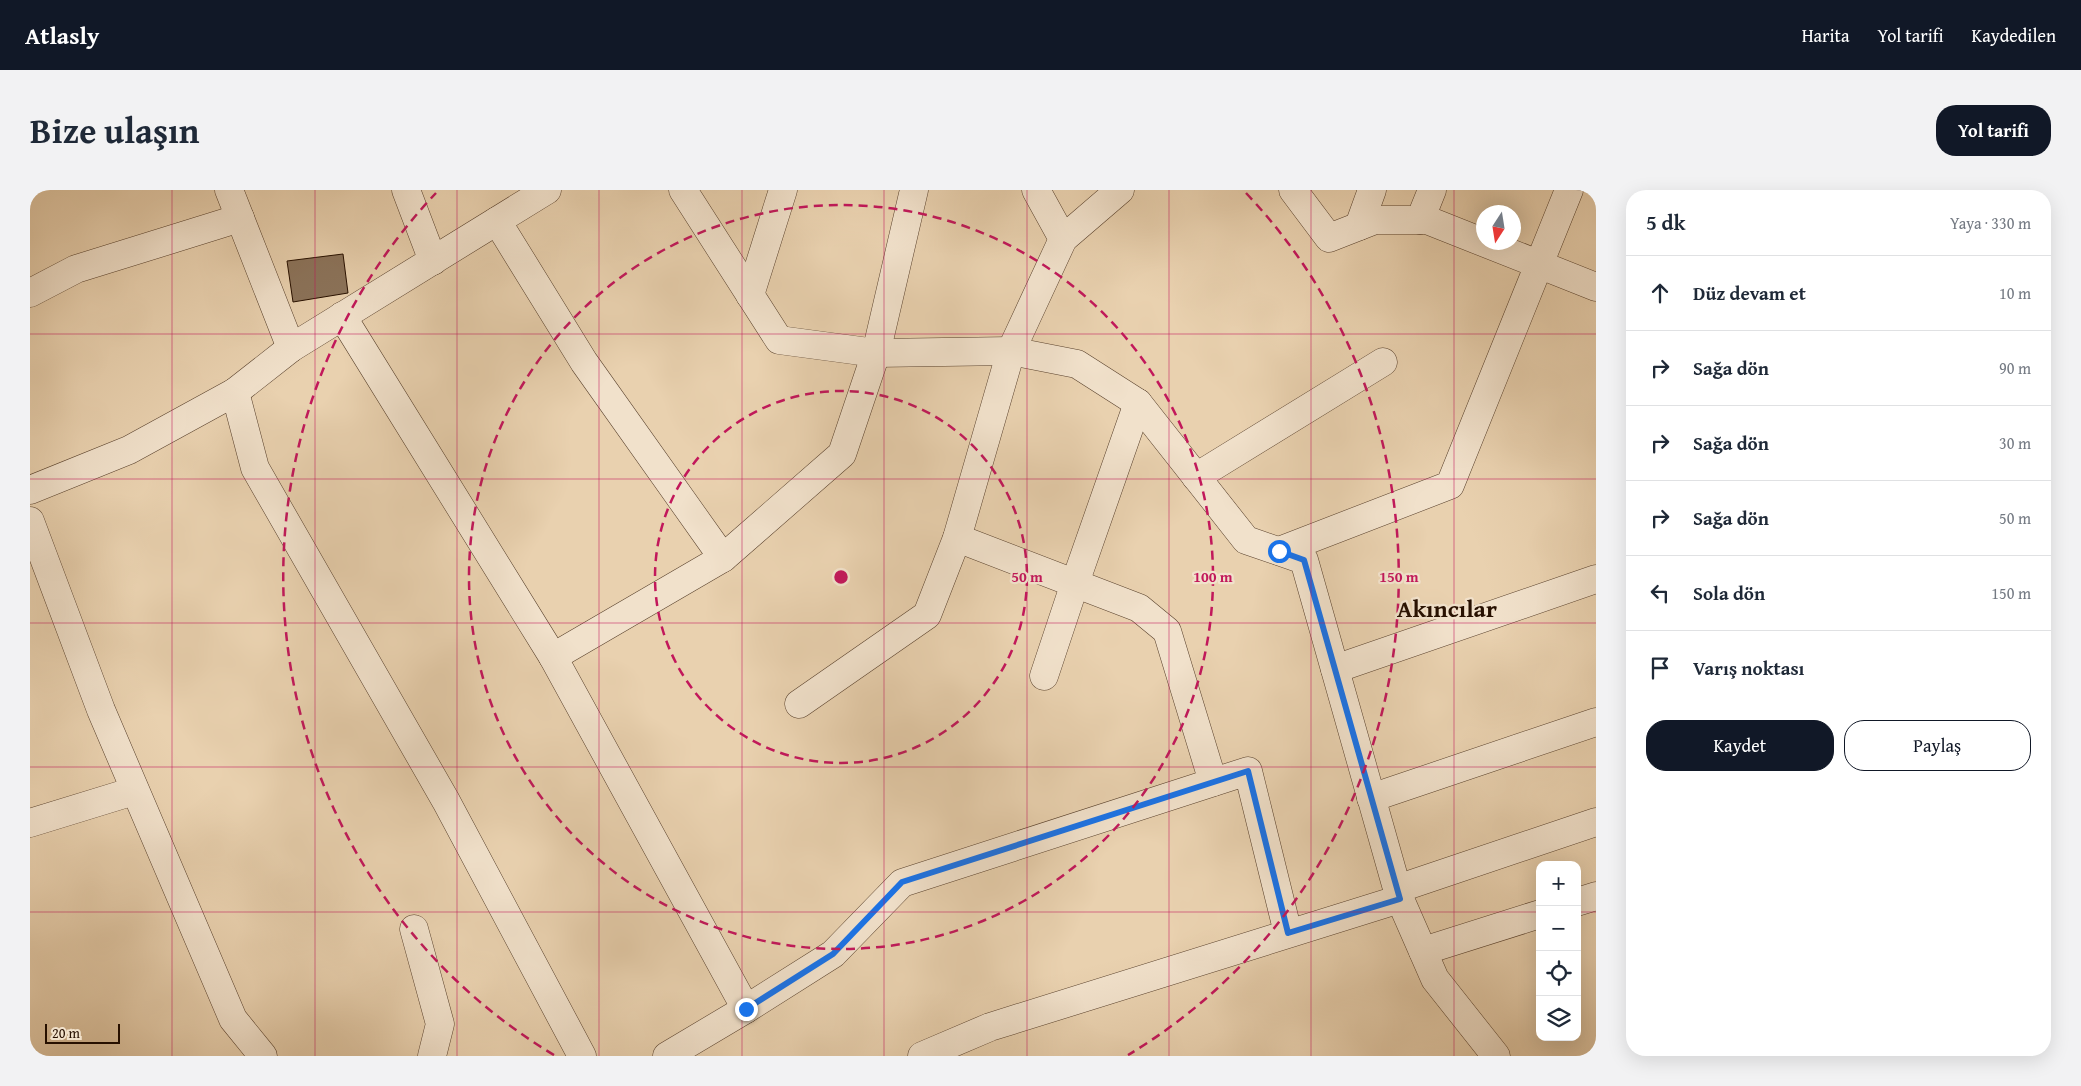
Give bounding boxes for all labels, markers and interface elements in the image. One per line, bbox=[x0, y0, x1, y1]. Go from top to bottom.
text: Atlasly bbox=[25, 18, 99, 53]
text: Harita bbox=[1802, 22, 1849, 49]
text: Yol tarifi bbox=[1877, 22, 1944, 49]
text: Kaydedilen bbox=[1972, 22, 2056, 49]
text: Bize ulaşın bbox=[30, 105, 200, 156]
button: Yol tarifi bbox=[1936, 105, 2051, 156]
north arrow bbox=[1476, 205, 1521, 250]
text: 5 dk bbox=[1646, 207, 1686, 238]
text: Yaya · 330 m bbox=[1950, 211, 2031, 235]
icon: ahead bbox=[1646, 279, 1674, 307]
text: Düz devam et bbox=[1693, 279, 1806, 307]
text: 10 m bbox=[1999, 281, 2031, 305]
icon: right bbox=[1646, 354, 1674, 382]
text: Sağa dön bbox=[1693, 354, 1769, 382]
text: 90 m bbox=[1999, 356, 2031, 380]
icon: right bbox=[1646, 429, 1674, 457]
text: Sağa dön bbox=[1693, 429, 1769, 457]
text: 30 m bbox=[1999, 431, 2031, 455]
icon: right bbox=[1646, 504, 1674, 532]
text: Sağa dön bbox=[1693, 504, 1769, 532]
text: 50 m bbox=[1999, 506, 2031, 530]
route start bbox=[1268, 540, 1291, 563]
text: 50 m bbox=[1011, 566, 1043, 587]
text: 100 m bbox=[1193, 566, 1233, 587]
text: 150 m bbox=[1379, 566, 1419, 587]
centre of rings bbox=[832, 568, 850, 586]
icon: left bbox=[1646, 579, 1674, 607]
text: Sola dön bbox=[1693, 579, 1765, 607]
text: 150 m bbox=[1991, 581, 2031, 605]
district label: Akıncılar bbox=[1397, 591, 1497, 626]
icon: arrive bbox=[1646, 654, 1674, 682]
text: Varış noktası bbox=[1693, 654, 1804, 682]
button: Kaydet bbox=[1646, 720, 1834, 771]
button: Paylaş bbox=[1844, 720, 2031, 771]
map controls bbox=[1536, 861, 1581, 1041]
button: + bbox=[1536, 861, 1581, 906]
button: − bbox=[1536, 906, 1581, 951]
button: locate bbox=[1536, 951, 1581, 996]
button: layers bbox=[1536, 996, 1581, 1041]
route end bbox=[735, 998, 758, 1021]
scale bar bbox=[45, 1021, 120, 1044]
text: 20 m bbox=[52, 1023, 80, 1043]

